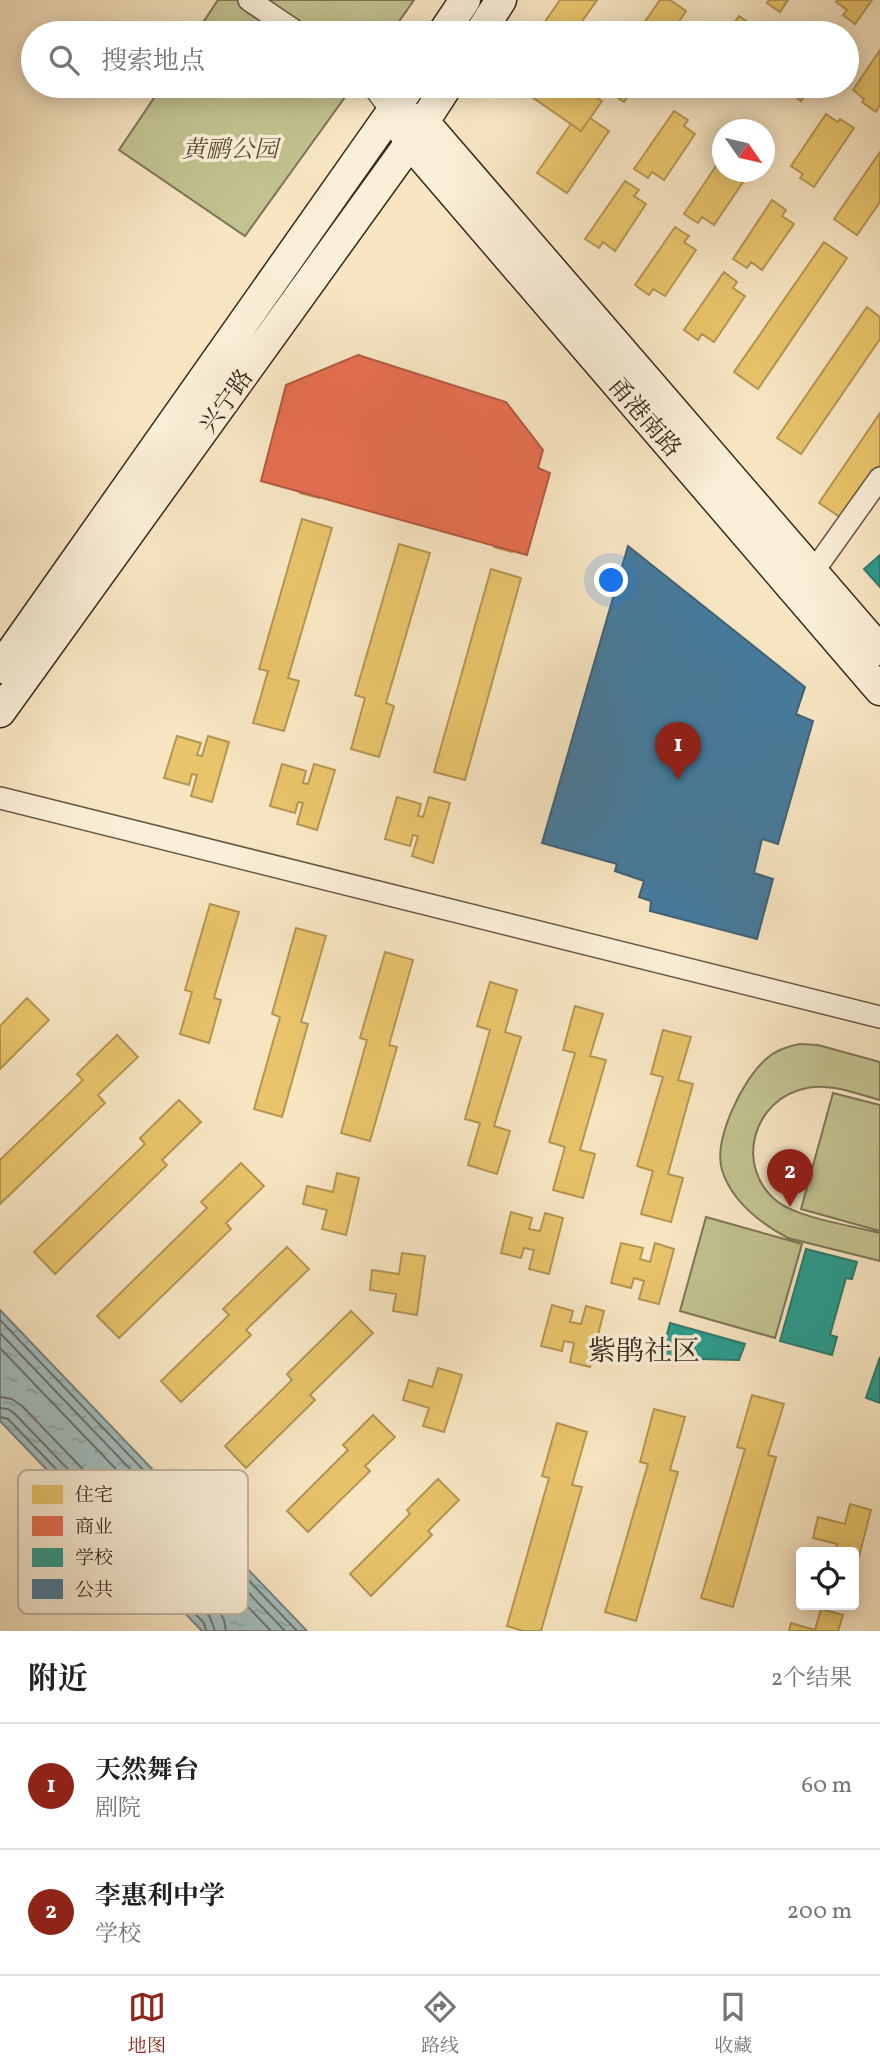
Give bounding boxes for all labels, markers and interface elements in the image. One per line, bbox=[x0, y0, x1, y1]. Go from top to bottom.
search box bbox=[21, 21, 859, 98]
icon: search bbox=[45, 41, 83, 79]
text: 搜索地点 bbox=[101, 44, 205, 80]
north arrow bbox=[712, 119, 775, 182]
park label: 黄鹂公园 bbox=[182, 134, 282, 168]
street label: 兴宁路 bbox=[193, 363, 263, 441]
street label: 甬港南路 bbox=[599, 371, 688, 466]
your location bbox=[594, 563, 628, 597]
pin: 1 bbox=[655, 722, 701, 780]
pin: 2 bbox=[767, 1149, 813, 1207]
district label: 紫鹃社区 bbox=[588, 1333, 700, 1372]
legend bbox=[18, 1470, 248, 1614]
text: 住宅 bbox=[75, 1483, 113, 1509]
text: 商业 bbox=[75, 1515, 113, 1541]
text: 学校 bbox=[75, 1546, 113, 1572]
map controls bbox=[796, 1547, 859, 1610]
button: locate bbox=[796, 1547, 859, 1610]
text: 公共 bbox=[75, 1578, 113, 1604]
text: 附近 bbox=[28, 1659, 88, 1701]
text: 2个结果 bbox=[771, 1663, 852, 1695]
text: 天然舞台 bbox=[95, 1753, 199, 1789]
text: 1 bbox=[46, 1770, 56, 1802]
text: 60 m bbox=[802, 1770, 852, 1802]
text: 剧院 bbox=[95, 1793, 141, 1825]
text: 李惠利中学 bbox=[95, 1879, 225, 1915]
text: 2 bbox=[45, 1896, 57, 1928]
text: 200 m bbox=[787, 1896, 852, 1928]
text: 学校 bbox=[95, 1919, 141, 1951]
tab: 地图 bbox=[128, 1988, 166, 2060]
tab: 路线 bbox=[421, 1988, 459, 2060]
tab: 收藏 bbox=[714, 1988, 752, 2060]

